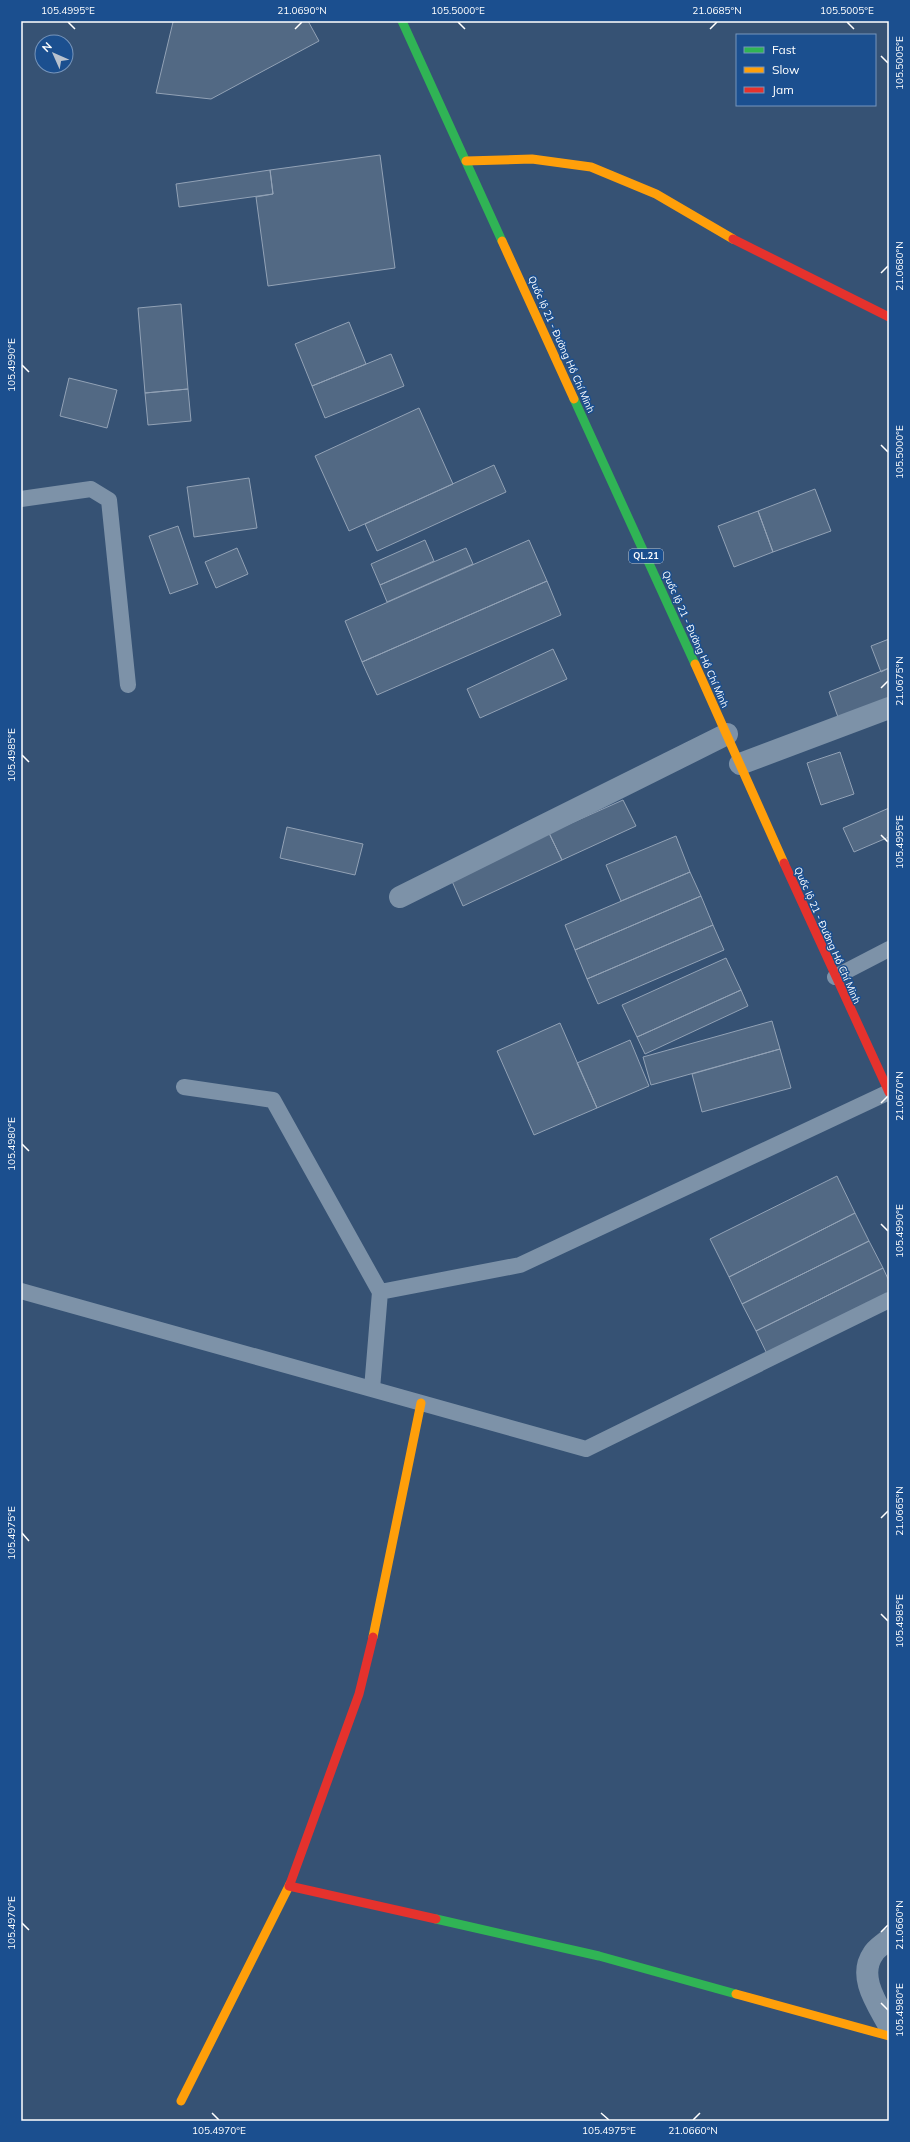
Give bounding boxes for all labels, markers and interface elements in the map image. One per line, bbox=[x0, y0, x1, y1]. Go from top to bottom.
text: 105.4995°E bbox=[41, 4, 95, 17]
text: 21.0690°N bbox=[277, 4, 327, 17]
text: 105.5000°E bbox=[431, 4, 485, 17]
text: 21.0685°N bbox=[692, 4, 742, 17]
text: 105.5005°E bbox=[820, 4, 874, 17]
north arrow bbox=[34, 34, 74, 74]
legend bbox=[736, 34, 876, 106]
text: 105.5005°E bbox=[893, 36, 906, 90]
text: N bbox=[39, 39, 55, 55]
text: Fast bbox=[772, 42, 796, 57]
text: Slow bbox=[772, 62, 800, 77]
text: Jam bbox=[772, 82, 794, 97]
text: 21.0680°N bbox=[893, 241, 906, 291]
street label: Quốc lộ 21 - Đường Hồ Chí Minh bbox=[525, 274, 598, 415]
text: 105.4990°E bbox=[5, 338, 18, 392]
text: 105.5000°E bbox=[893, 425, 906, 479]
road number: QL.21 bbox=[629, 549, 663, 563]
street label: Quốc lộ 21 - Đường Hồ Chí Minh bbox=[659, 569, 732, 710]
text: 21.0675°N bbox=[893, 656, 906, 706]
text: 105.4985°E bbox=[5, 728, 18, 782]
text: 105.4995°E bbox=[893, 815, 906, 869]
street label: Quốc lộ 21 - Đường Hồ Chí Minh bbox=[791, 865, 864, 1006]
text: 21.0670°N bbox=[893, 1071, 906, 1121]
text: 105.4980°E bbox=[5, 1117, 18, 1171]
text: 105.4990°E bbox=[893, 1204, 906, 1258]
text: 21.0665°N bbox=[893, 1486, 906, 1536]
text: 105.4975°E bbox=[5, 1506, 18, 1560]
text: 105.4985°E bbox=[893, 1594, 906, 1648]
text: 105.4970°E bbox=[5, 1896, 18, 1950]
text: 21.0660°N bbox=[893, 1900, 906, 1950]
text: 105.4980°E bbox=[893, 1983, 906, 2037]
text: 105.4970°E bbox=[192, 2124, 246, 2137]
text: 105.4975°E bbox=[582, 2124, 636, 2137]
text: 21.0660°N bbox=[668, 2124, 718, 2137]

